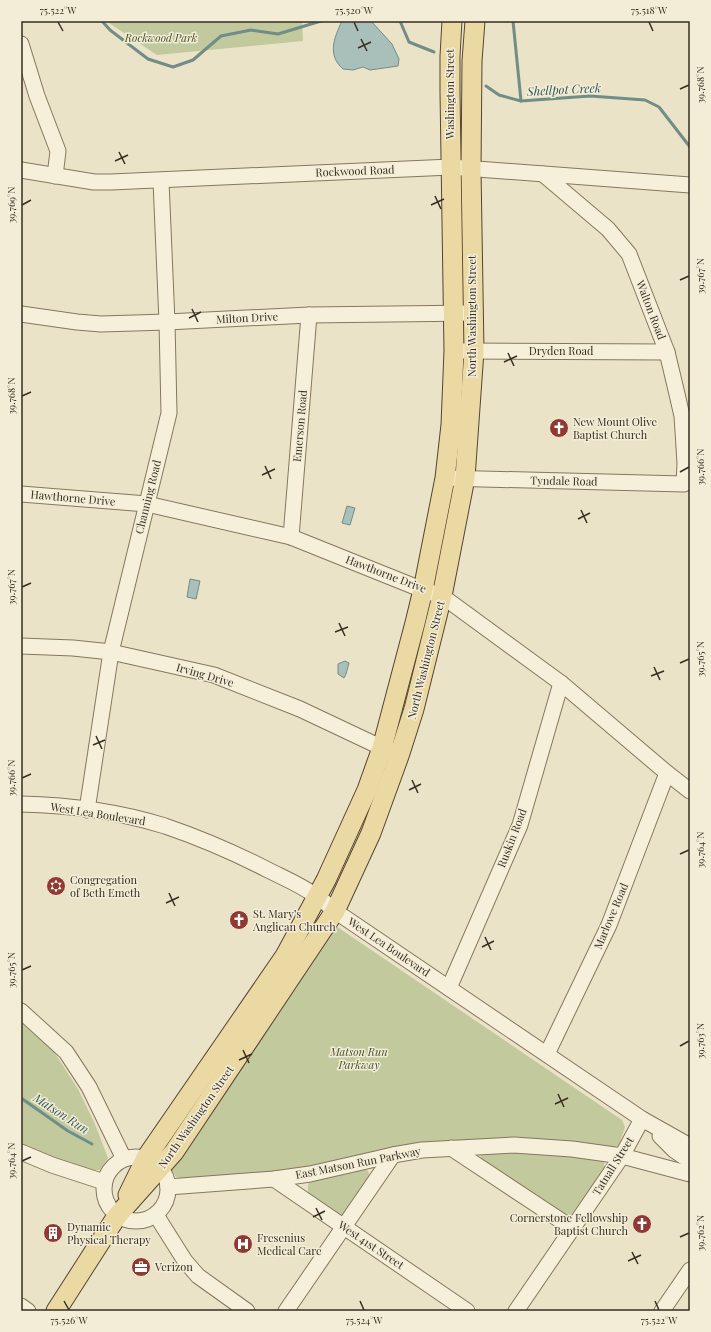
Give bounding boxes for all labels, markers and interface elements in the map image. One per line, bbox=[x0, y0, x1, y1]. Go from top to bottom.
text: 75.522°W bbox=[40, 3, 77, 17]
text: 75.520°W bbox=[335, 3, 374, 17]
text: 75.518°W bbox=[631, 3, 668, 17]
park label: Rockwood Park bbox=[124, 30, 198, 45]
street label: Washington Street bbox=[442, 49, 457, 140]
text: 39.768°N bbox=[693, 67, 707, 103]
water label: Shellpot Creek bbox=[526, 79, 601, 99]
street label: Rockwood Road bbox=[315, 162, 395, 179]
text: 39.769°N bbox=[4, 187, 18, 223]
street label: North Washington Street bbox=[464, 255, 479, 377]
text: 39.767°N bbox=[693, 258, 707, 294]
street label: Walton Road bbox=[633, 277, 670, 342]
street label: Milton Drive bbox=[216, 308, 279, 327]
street label: Dryden Road bbox=[529, 343, 594, 358]
text: 39.768°N bbox=[4, 378, 18, 414]
street label: Emerson Road bbox=[289, 389, 310, 463]
place label: New Mount Olive Baptist Church bbox=[573, 414, 658, 442]
church icon: New Mount Olive Baptist Church bbox=[548, 417, 570, 439]
text: 39.766°N bbox=[693, 449, 707, 485]
street label: Channing Road bbox=[131, 458, 164, 536]
street label: Tyndale Road bbox=[530, 472, 598, 489]
street label: Hawthorne Drive bbox=[30, 486, 117, 509]
street label: Hawthorne Drive bbox=[344, 551, 429, 596]
text: 39.767°N bbox=[4, 569, 18, 605]
street label: North Washington Street bbox=[404, 599, 448, 721]
text: 39.765°N bbox=[693, 641, 707, 677]
street label: Irving Drive bbox=[175, 659, 236, 690]
text: 39.766°N bbox=[4, 760, 18, 796]
street label: West Lea Boulevard bbox=[49, 798, 147, 829]
street label: Ruskin Road bbox=[493, 806, 530, 869]
text: 39.764°N bbox=[693, 832, 707, 868]
place label: Congregation of Beth Emeth bbox=[70, 872, 141, 900]
synagogue icon: Congregation of Beth Emeth bbox=[45, 875, 67, 897]
street label: Marlowe Road bbox=[590, 880, 631, 951]
place label: St. Mary’s Anglican Church bbox=[252, 906, 336, 934]
church icon: St. Mary’s Anglican Church bbox=[228, 909, 250, 931]
street label: West Lea Boulevard bbox=[344, 913, 434, 980]
text: 39.765°N bbox=[4, 952, 18, 988]
text: 39.763°N bbox=[693, 1023, 707, 1059]
park label: Matson Run Parkway bbox=[329, 1044, 388, 1072]
street label: North Washington Street bbox=[155, 1062, 237, 1171]
water label: Matson Run bbox=[30, 1089, 92, 1137]
street label: Tatnall Street bbox=[589, 1133, 637, 1198]
text: 39.764°N bbox=[4, 1143, 18, 1179]
street label: East Matson Run Parkway bbox=[294, 1143, 422, 1182]
place label: Cornerstone Fellowship Baptist Church bbox=[510, 1210, 629, 1238]
church icon: Cornerstone Fellowship Baptist Church bbox=[631, 1213, 653, 1235]
text: 39.762°N bbox=[693, 1215, 707, 1251]
street label: West 41st Street bbox=[335, 1216, 407, 1272]
place label: Dynamic Physical Therapy bbox=[67, 1219, 151, 1247]
building icon: Dynamic Physical Therapy bbox=[42, 1222, 64, 1244]
place label: Fresenius Medical Care bbox=[257, 1230, 322, 1258]
hospital icon: Fresenius Medical Care bbox=[232, 1233, 254, 1255]
office icon: Verizon bbox=[130, 1256, 152, 1278]
place label: Verizon bbox=[154, 1259, 193, 1274]
text: 75.526°W bbox=[50, 1313, 89, 1327]
text: 75.524°W bbox=[346, 1313, 383, 1327]
text: 75.522°W bbox=[641, 1313, 678, 1327]

